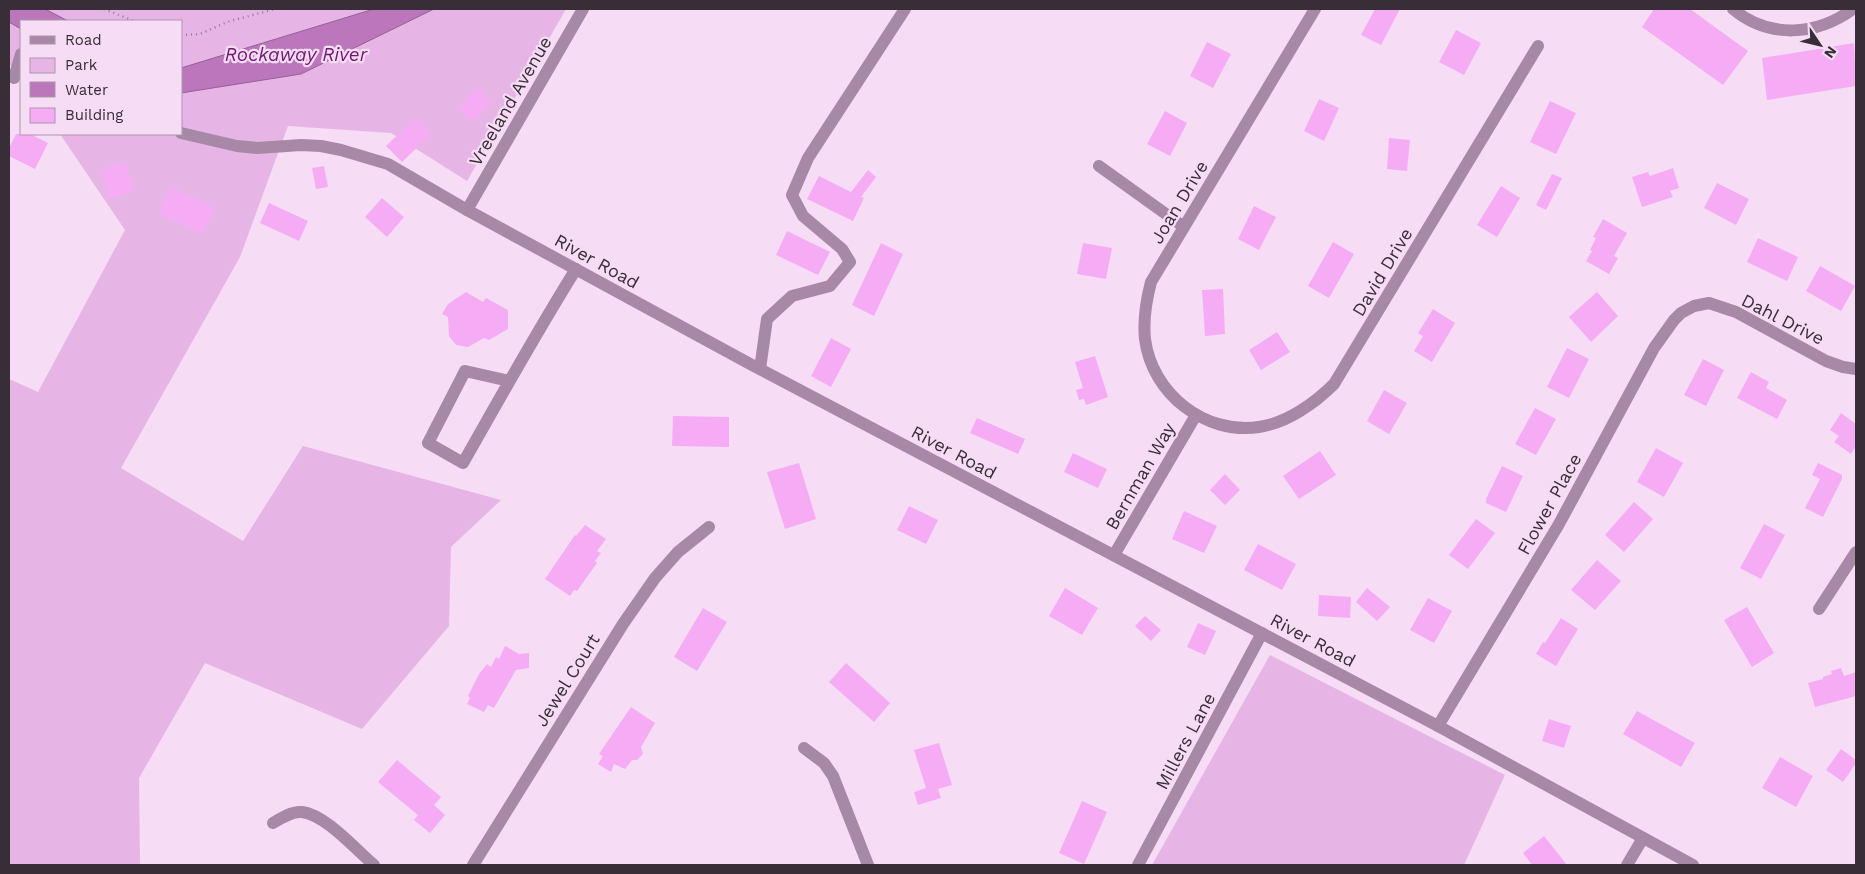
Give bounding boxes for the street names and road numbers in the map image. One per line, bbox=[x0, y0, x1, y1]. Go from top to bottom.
street label: Vreeland Avenue bbox=[464, 32, 556, 170]
street label: Joan Drive bbox=[1146, 157, 1212, 247]
street label: David Drive bbox=[1347, 224, 1417, 320]
street label: River Road bbox=[551, 229, 643, 293]
street label: Dahl Drive bbox=[1738, 289, 1828, 349]
street label: Bernman Way bbox=[1101, 418, 1180, 533]
street label: River Road bbox=[908, 421, 1000, 483]
street label: Flower Place bbox=[1513, 450, 1585, 558]
street label: River Road bbox=[1267, 609, 1359, 671]
street label: Jewel Court bbox=[530, 630, 604, 730]
street label: Millers Lane bbox=[1151, 689, 1219, 793]

